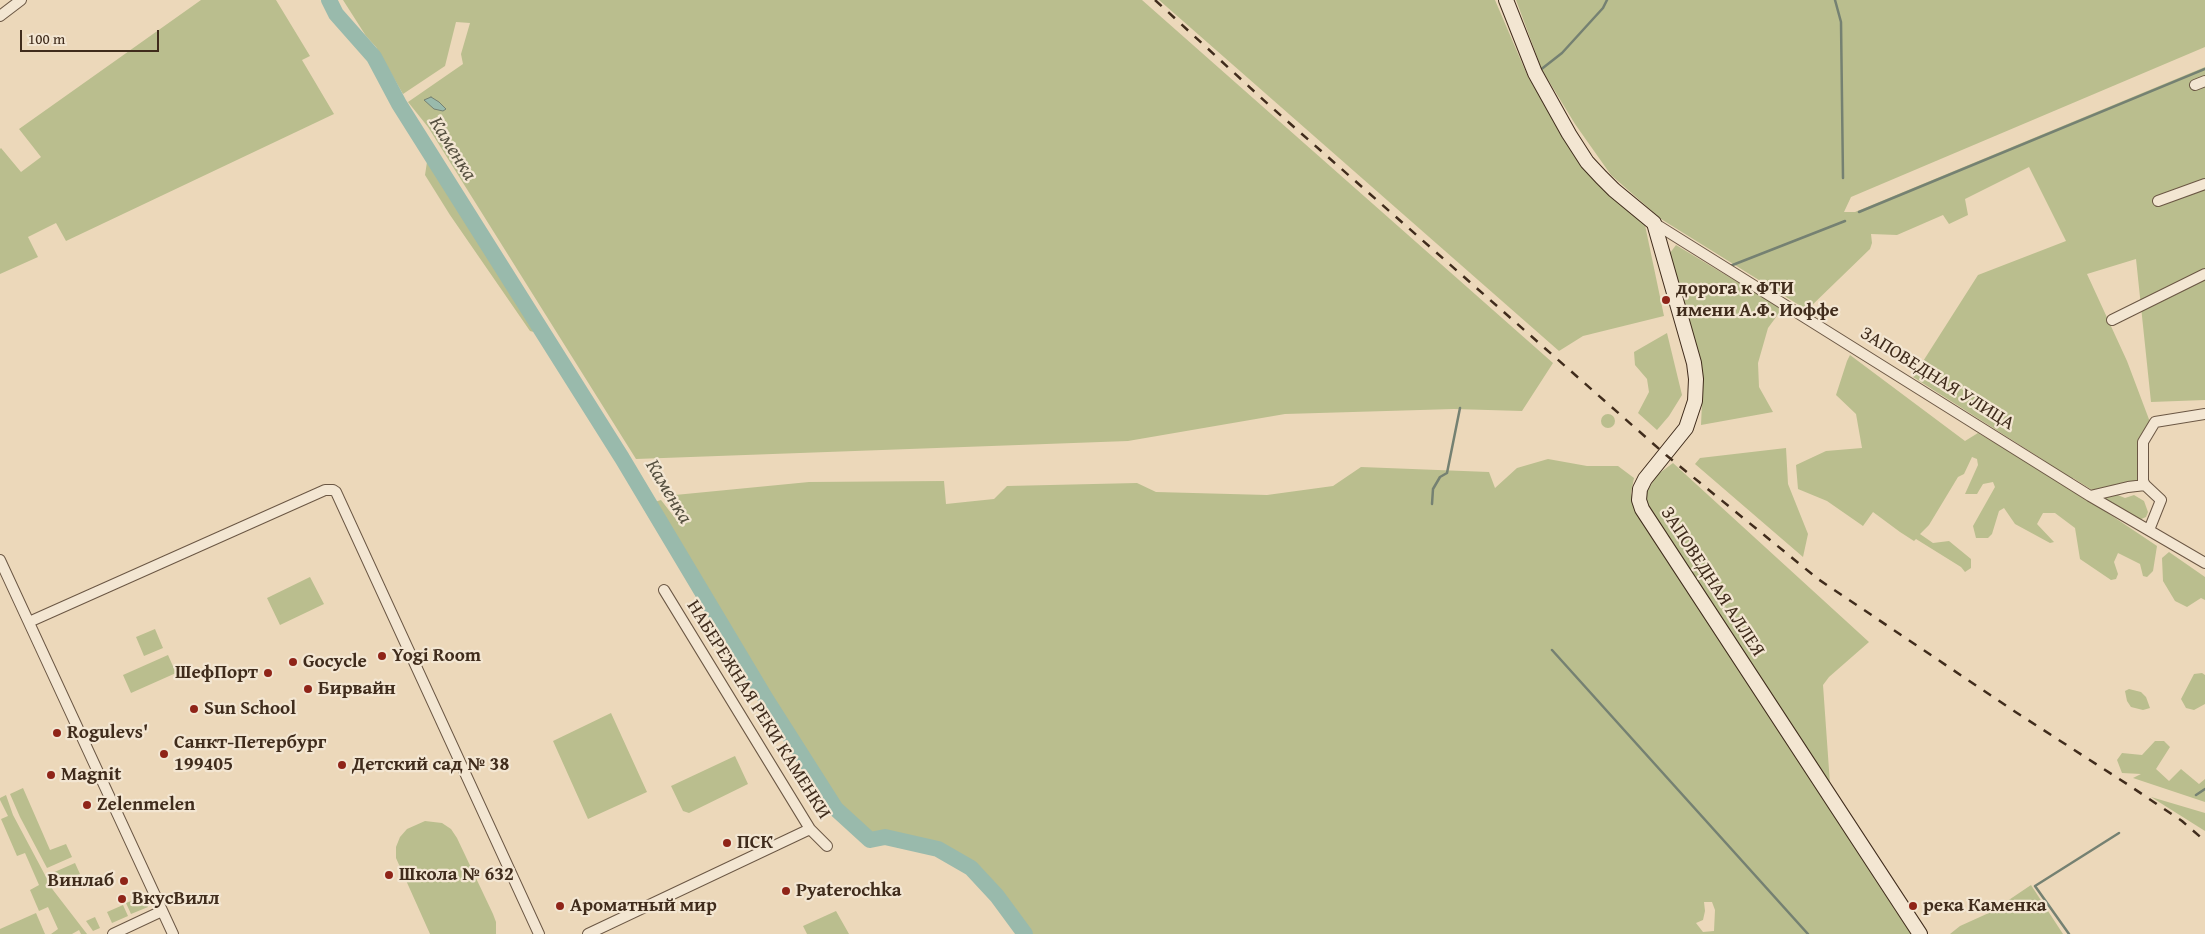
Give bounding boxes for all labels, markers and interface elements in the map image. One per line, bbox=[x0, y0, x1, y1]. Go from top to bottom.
scale bar bbox=[22, 20, 161, 52]
text: 100 m bbox=[28, 28, 65, 49]
water label: Каменка bbox=[423, 113, 481, 185]
place label: дорога к ФТИ имени А.Ф. Иоффе bbox=[1676, 278, 1839, 322]
marker: дорога к ФТИ имени А.Ф. Иоффе bbox=[1660, 294, 1672, 306]
street label: ЗАПОВЕДНАЯ УЛИЦА bbox=[1856, 322, 2018, 436]
water label: Каменка bbox=[639, 455, 697, 529]
street label: ЗАПОВЕДНАЯ АЛЛЕЯ bbox=[1655, 503, 1769, 661]
street label: НАБЕРЕЖНАЯ РЕКИ КАМЕНКИ bbox=[681, 596, 835, 824]
place label: Yogi Room bbox=[392, 645, 481, 667]
marker: Yogi Room bbox=[376, 650, 388, 662]
place label: Gocycle bbox=[303, 651, 367, 673]
marker: Gocycle bbox=[287, 656, 299, 668]
place label: ШефПорт bbox=[175, 662, 258, 684]
marker: ШефПорт bbox=[262, 667, 274, 679]
place label: Бирвайн bbox=[318, 678, 396, 700]
marker: Бирвайн bbox=[302, 683, 314, 695]
place label: Sun School bbox=[204, 698, 296, 720]
marker: Sun School bbox=[188, 703, 200, 715]
place label: Rogulevs' bbox=[67, 722, 148, 744]
marker: Rogulevs' bbox=[51, 727, 63, 739]
place label: Санкт-Петербург 199405 bbox=[174, 732, 326, 776]
marker: Санкт-Петербург 199405 bbox=[158, 748, 170, 760]
place label: Детский сад № 38 bbox=[352, 754, 509, 776]
marker: Детский сад № 38 bbox=[336, 759, 348, 771]
place label: Magnit bbox=[61, 764, 121, 786]
marker: Magnit bbox=[45, 769, 57, 781]
place label: Zelenmelen bbox=[97, 794, 195, 816]
marker: Zelenmelen bbox=[81, 799, 93, 811]
place label: ПСК bbox=[737, 832, 773, 854]
marker: ПСК bbox=[721, 837, 733, 849]
place label: Школа № 632 bbox=[399, 864, 514, 886]
marker: Школа № 632 bbox=[383, 869, 395, 881]
place label: Винлаб bbox=[47, 870, 114, 892]
marker: Винлаб bbox=[118, 875, 130, 887]
place label: Pyaterochka bbox=[796, 880, 902, 902]
marker: Pyaterochka bbox=[780, 885, 792, 897]
place label: ВкусВилл bbox=[132, 888, 219, 910]
marker: ВкусВилл bbox=[116, 893, 128, 905]
place label: Ароматный мир bbox=[570, 895, 717, 917]
place label: река Каменка bbox=[1923, 895, 2046, 917]
marker: Ароматный мир bbox=[554, 900, 566, 912]
marker: река Каменка bbox=[1907, 900, 1919, 912]

